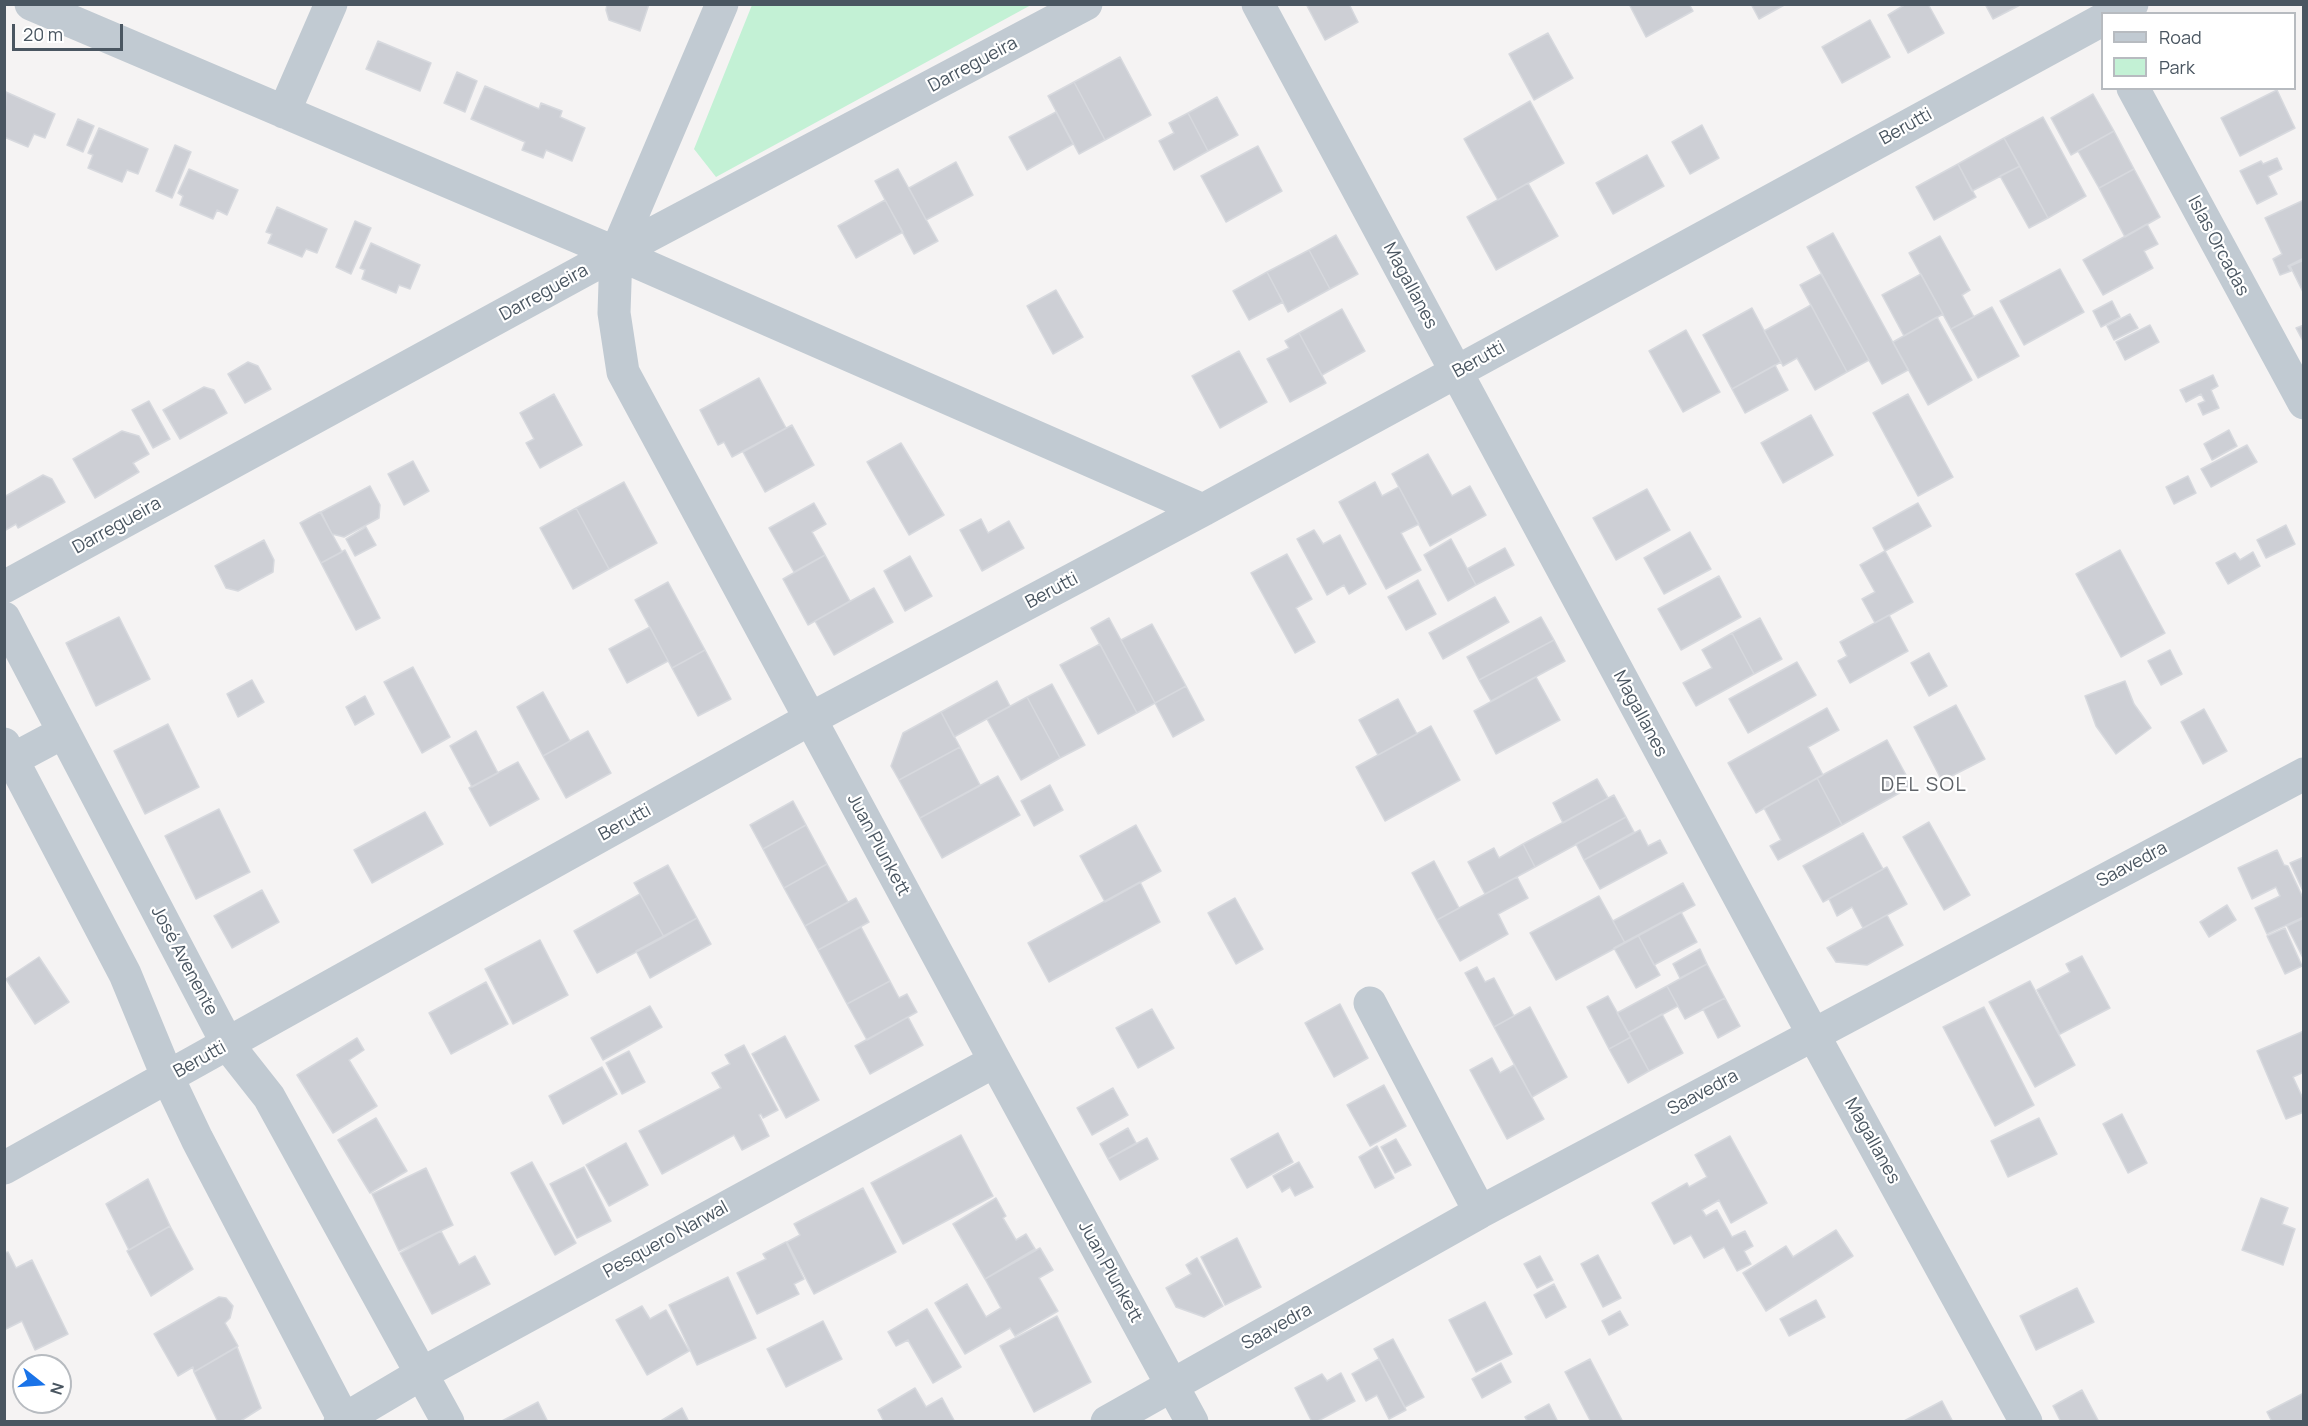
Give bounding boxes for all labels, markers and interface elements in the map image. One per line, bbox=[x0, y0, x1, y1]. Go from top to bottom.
scale bar bbox=[15, 12, 126, 50]
legend bbox=[2101, 12, 2296, 90]
text: 20 m bbox=[23, 22, 63, 46]
text: Road bbox=[2159, 25, 2202, 49]
street label: Darregueira bbox=[925, 33, 1021, 97]
text: Park bbox=[2159, 55, 2195, 79]
street label: Berutti bbox=[1876, 104, 1936, 150]
street label: Islas Orcadas bbox=[2183, 192, 2253, 300]
street label: Magallanes bbox=[1378, 239, 1442, 333]
street label: Darregueira bbox=[496, 260, 592, 326]
street label: Berutti bbox=[1449, 337, 1509, 383]
street label: Darregueira bbox=[69, 493, 165, 559]
street label: Berutti bbox=[1022, 568, 1082, 614]
street label: Magallanes bbox=[1608, 667, 1672, 761]
district label: DEL SOL bbox=[1881, 773, 1967, 797]
street label: Juan Plunkett bbox=[842, 790, 914, 900]
street label: Berutti bbox=[595, 800, 655, 846]
street label: Saavedra bbox=[2093, 837, 2171, 893]
street label: José Avenente bbox=[146, 902, 222, 1020]
street label: Berutti bbox=[170, 1037, 230, 1083]
street label: Saavedra bbox=[1664, 1065, 1742, 1121]
street label: Magallanes bbox=[1840, 1094, 1904, 1188]
street label: Pesquero Narwal bbox=[600, 1197, 732, 1283]
street label: Juan Plunkett bbox=[1073, 1218, 1147, 1326]
street label: Saavedra bbox=[1238, 1299, 1316, 1355]
north arrow bbox=[12, 1354, 72, 1414]
text: N bbox=[45, 1380, 70, 1397]

